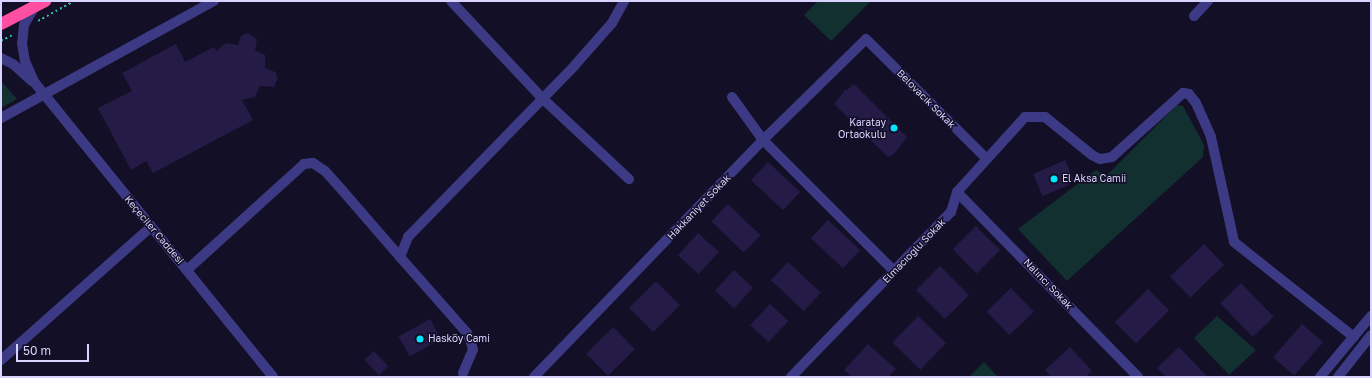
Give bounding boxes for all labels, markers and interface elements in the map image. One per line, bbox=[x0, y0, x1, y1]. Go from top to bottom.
street label: Belovacık Sokak bbox=[894, 67, 958, 131]
place label: Karatay Ortaokulu bbox=[838, 116, 886, 140]
marker: Karatay Ortaokulu bbox=[889, 123, 899, 133]
street label: Hakkaniyet Sokak bbox=[665, 172, 733, 242]
place label: El Aksa Camii bbox=[1062, 173, 1126, 185]
marker: El Aksa Camii bbox=[1049, 174, 1059, 184]
street label: Keçeciler Caddesi bbox=[122, 193, 186, 267]
street label: Elmacıoğlu Sokak bbox=[880, 216, 948, 286]
street label: Nalıncı Sokak bbox=[1021, 256, 1075, 312]
place label: Hasköy Cami bbox=[428, 333, 490, 345]
marker: Hasköy Cami bbox=[415, 334, 425, 344]
scale bar bbox=[18, 336, 91, 362]
text: 50 m bbox=[23, 343, 51, 358]

